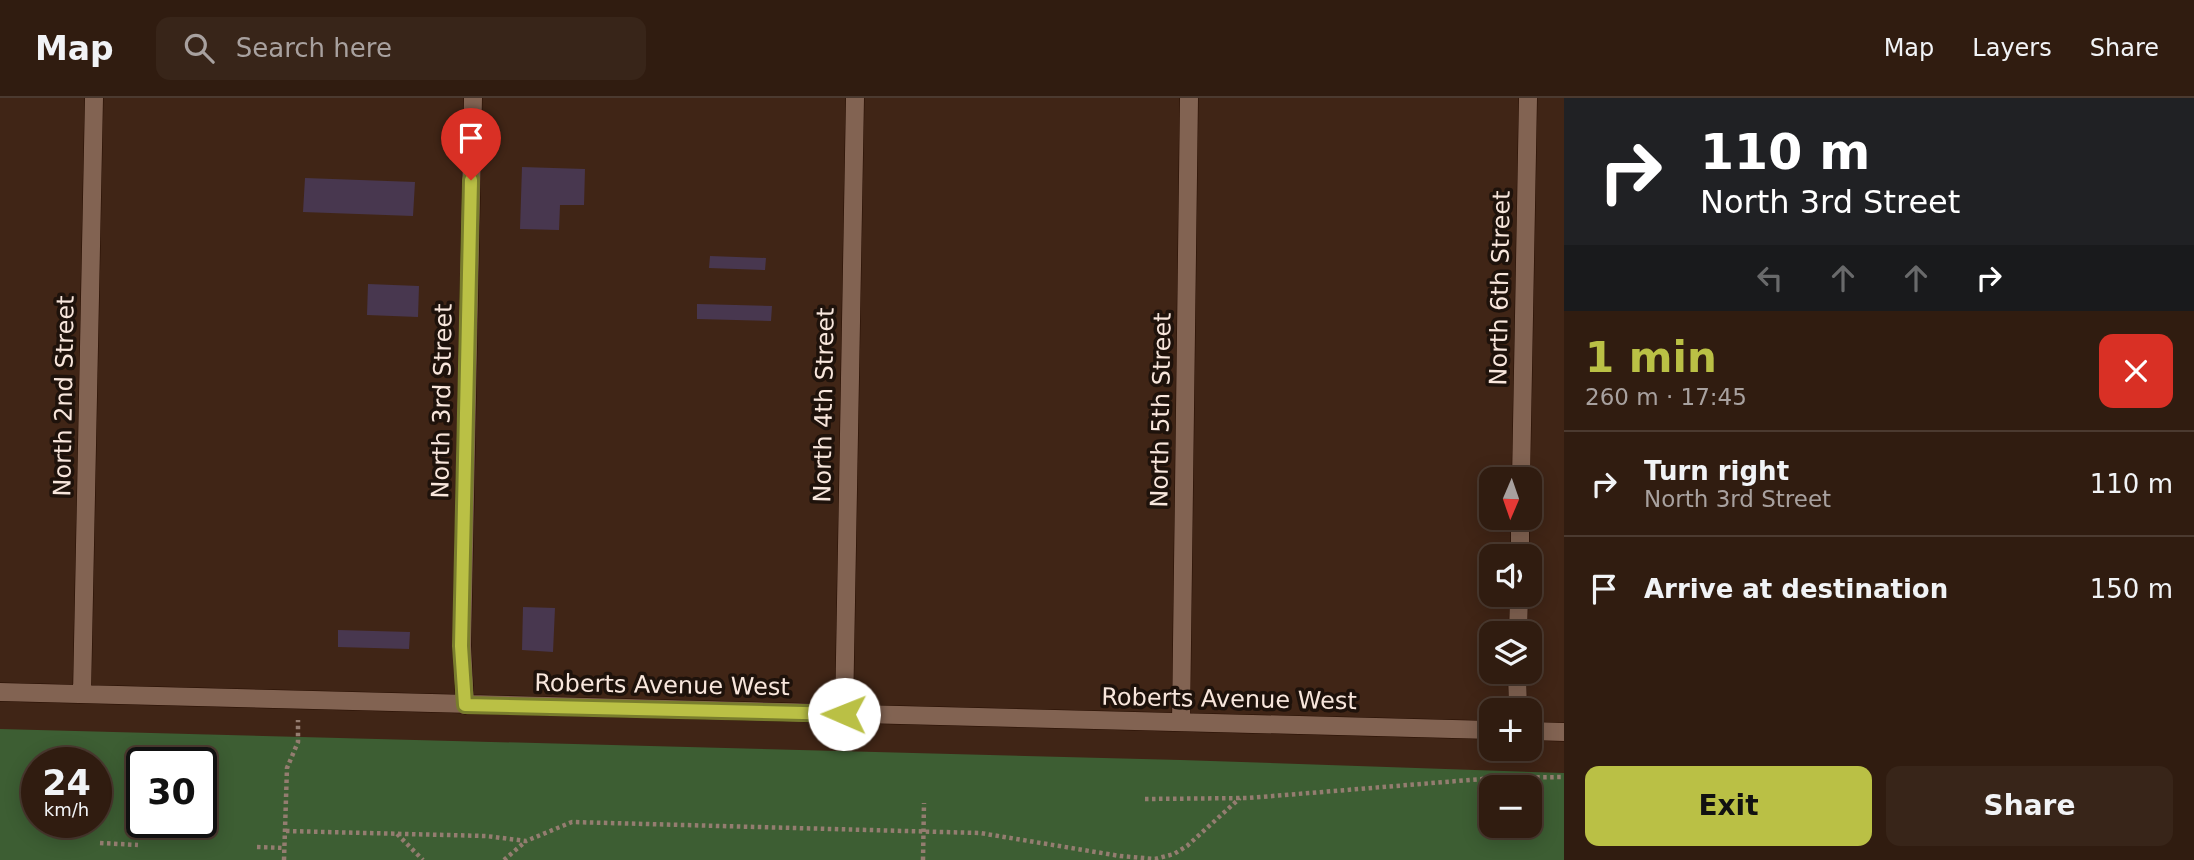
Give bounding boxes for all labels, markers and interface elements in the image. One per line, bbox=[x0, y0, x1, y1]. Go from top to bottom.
search box bbox=[156, 17, 646, 80]
text: Map bbox=[35, 29, 114, 68]
icon: search bbox=[180, 29, 218, 67]
text: Search here bbox=[236, 33, 392, 63]
text: Map bbox=[1884, 34, 1934, 62]
text: Layers bbox=[1972, 34, 2052, 62]
text: Share bbox=[2090, 34, 2159, 62]
pin bbox=[441, 108, 501, 180]
icon: arrive bbox=[452, 119, 490, 157]
text: 110 m bbox=[1700, 124, 1870, 181]
icon: right bbox=[1585, 126, 1676, 217]
text: North 3rd Street bbox=[1700, 183, 1960, 221]
street label: North 6th Street bbox=[1484, 190, 1516, 386]
icon: left bbox=[1751, 259, 1789, 297]
icon: ahead bbox=[1824, 259, 1862, 297]
icon: ahead bbox=[1897, 259, 1935, 297]
icon: right bbox=[1970, 259, 2008, 297]
street label: North 2nd Street bbox=[48, 295, 80, 497]
street label: North 3rd Street bbox=[426, 303, 458, 499]
street label: North 4th Street bbox=[808, 307, 840, 503]
street label: North 5th Street bbox=[1145, 312, 1177, 508]
text: 1 min bbox=[1585, 333, 1717, 382]
button: close bbox=[2099, 334, 2173, 408]
text: 260 m · 17:45 bbox=[1585, 384, 1747, 410]
text: Turn right bbox=[1644, 456, 1789, 486]
icon: right bbox=[1585, 465, 1623, 503]
north arrow bbox=[1479, 467, 1542, 530]
map controls bbox=[1479, 467, 1542, 838]
text: 110 m bbox=[2090, 469, 2173, 499]
text: North 3rd Street bbox=[1644, 486, 1831, 512]
button: sound bbox=[1479, 544, 1542, 607]
icon: arrive bbox=[1585, 570, 1623, 608]
text: Arrive at destination bbox=[1644, 574, 1948, 604]
text: 150 m bbox=[2090, 574, 2173, 604]
button: layers bbox=[1479, 621, 1542, 684]
street label: Roberts Avenue West bbox=[534, 669, 790, 701]
position arrow bbox=[807, 677, 881, 751]
street label: Roberts Avenue West bbox=[1101, 683, 1357, 715]
button: + bbox=[1479, 698, 1542, 761]
speed limit sign: 30 bbox=[126, 747, 217, 838]
text: 24 bbox=[42, 763, 91, 803]
button: Exit bbox=[1585, 766, 1872, 846]
button: Share bbox=[1886, 766, 2173, 846]
button: − bbox=[1479, 775, 1542, 838]
text: km/h bbox=[44, 799, 89, 820]

